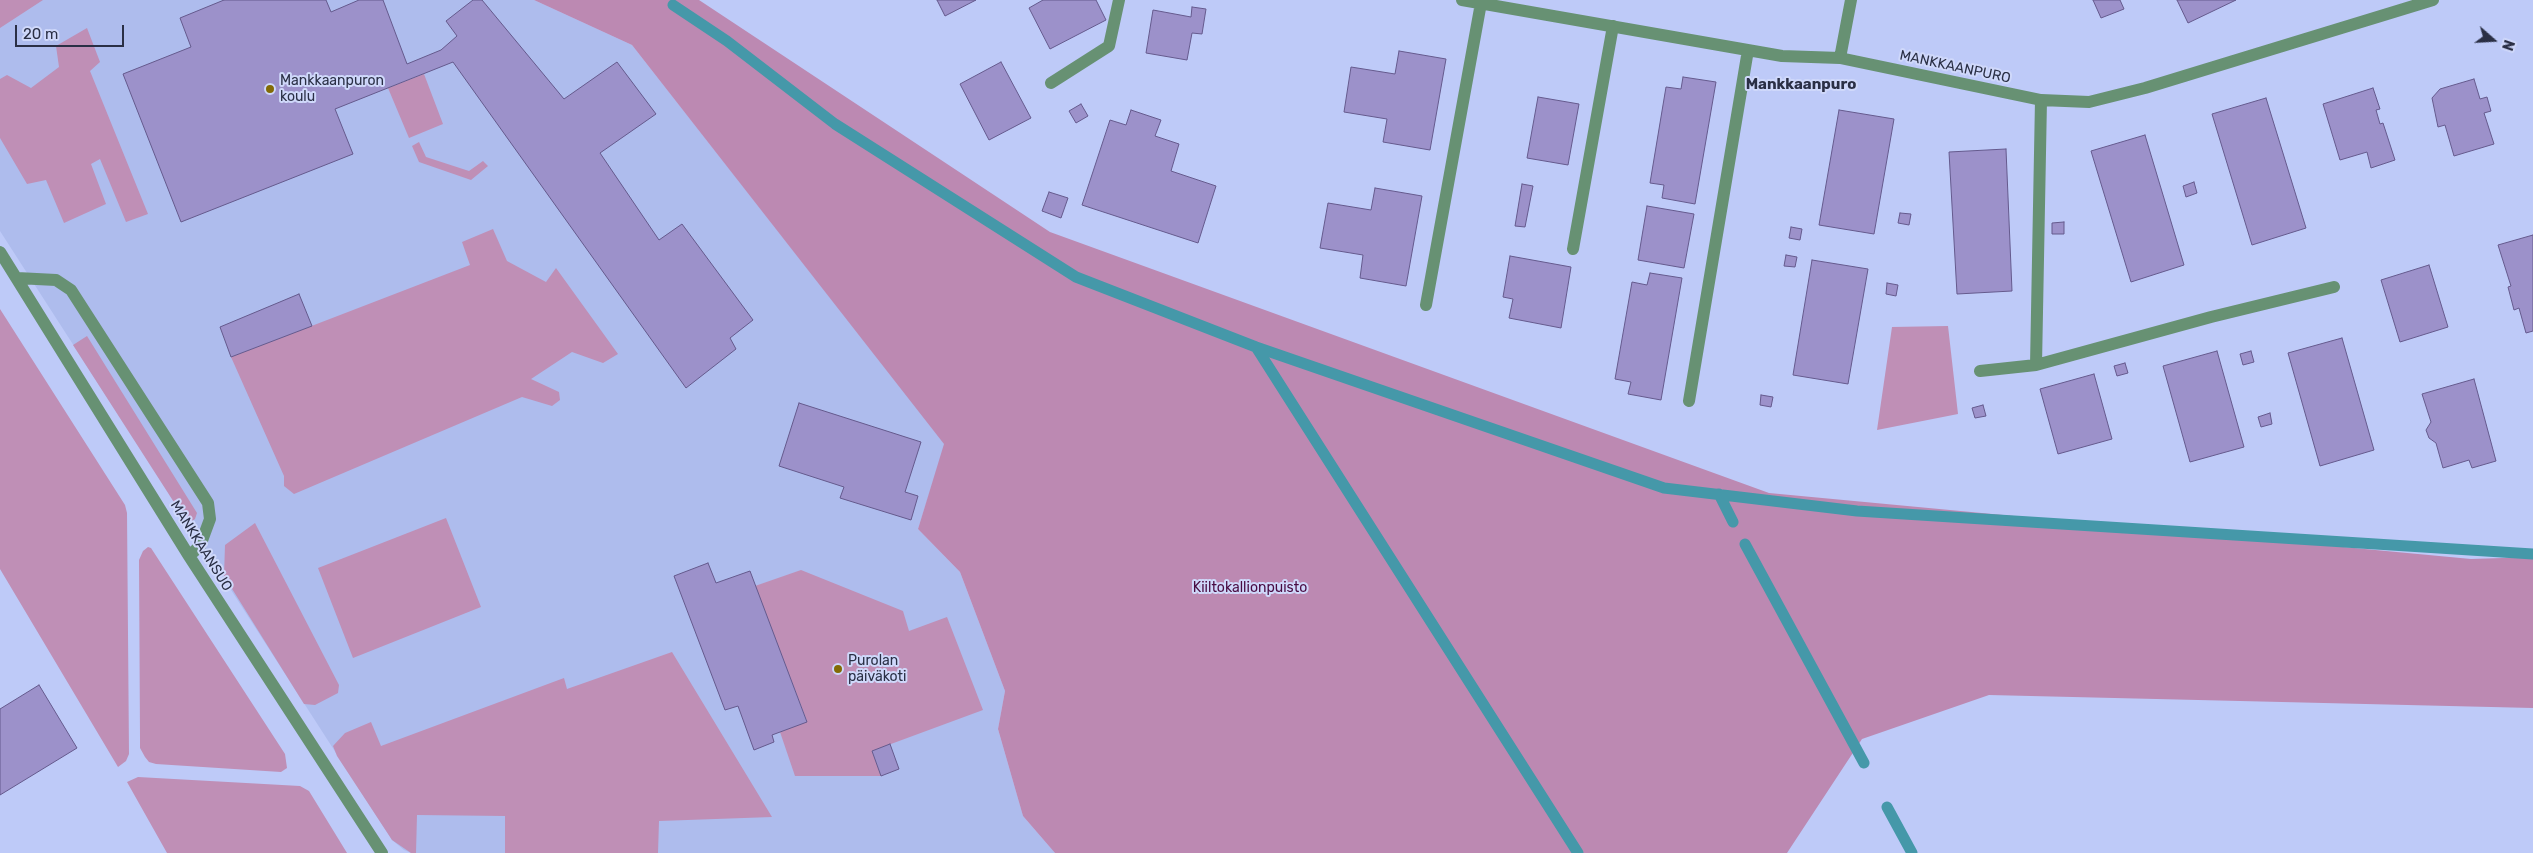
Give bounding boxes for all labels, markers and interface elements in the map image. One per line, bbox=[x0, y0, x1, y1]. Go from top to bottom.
scale bar bbox=[18, 15, 126, 47]
north arrow bbox=[2468, 15, 2518, 65]
text: 20 m bbox=[23, 25, 58, 43]
text: N bbox=[2498, 38, 2517, 53]
street label: MANKKAANPURO bbox=[1898, 47, 2012, 87]
place label: Mankkaanpuron koulu bbox=[280, 73, 384, 105]
district label: Mankkaanpuro bbox=[1746, 76, 1856, 94]
marker: Mankkaanpuron koulu bbox=[264, 83, 276, 95]
street label: MANKKAANSUO bbox=[166, 498, 236, 594]
park label: Kiiltokallionpuisto bbox=[1193, 580, 1307, 596]
place label: Purolan päiväkoti bbox=[848, 653, 906, 686]
marker: Purolan päiväkoti bbox=[832, 663, 844, 675]

